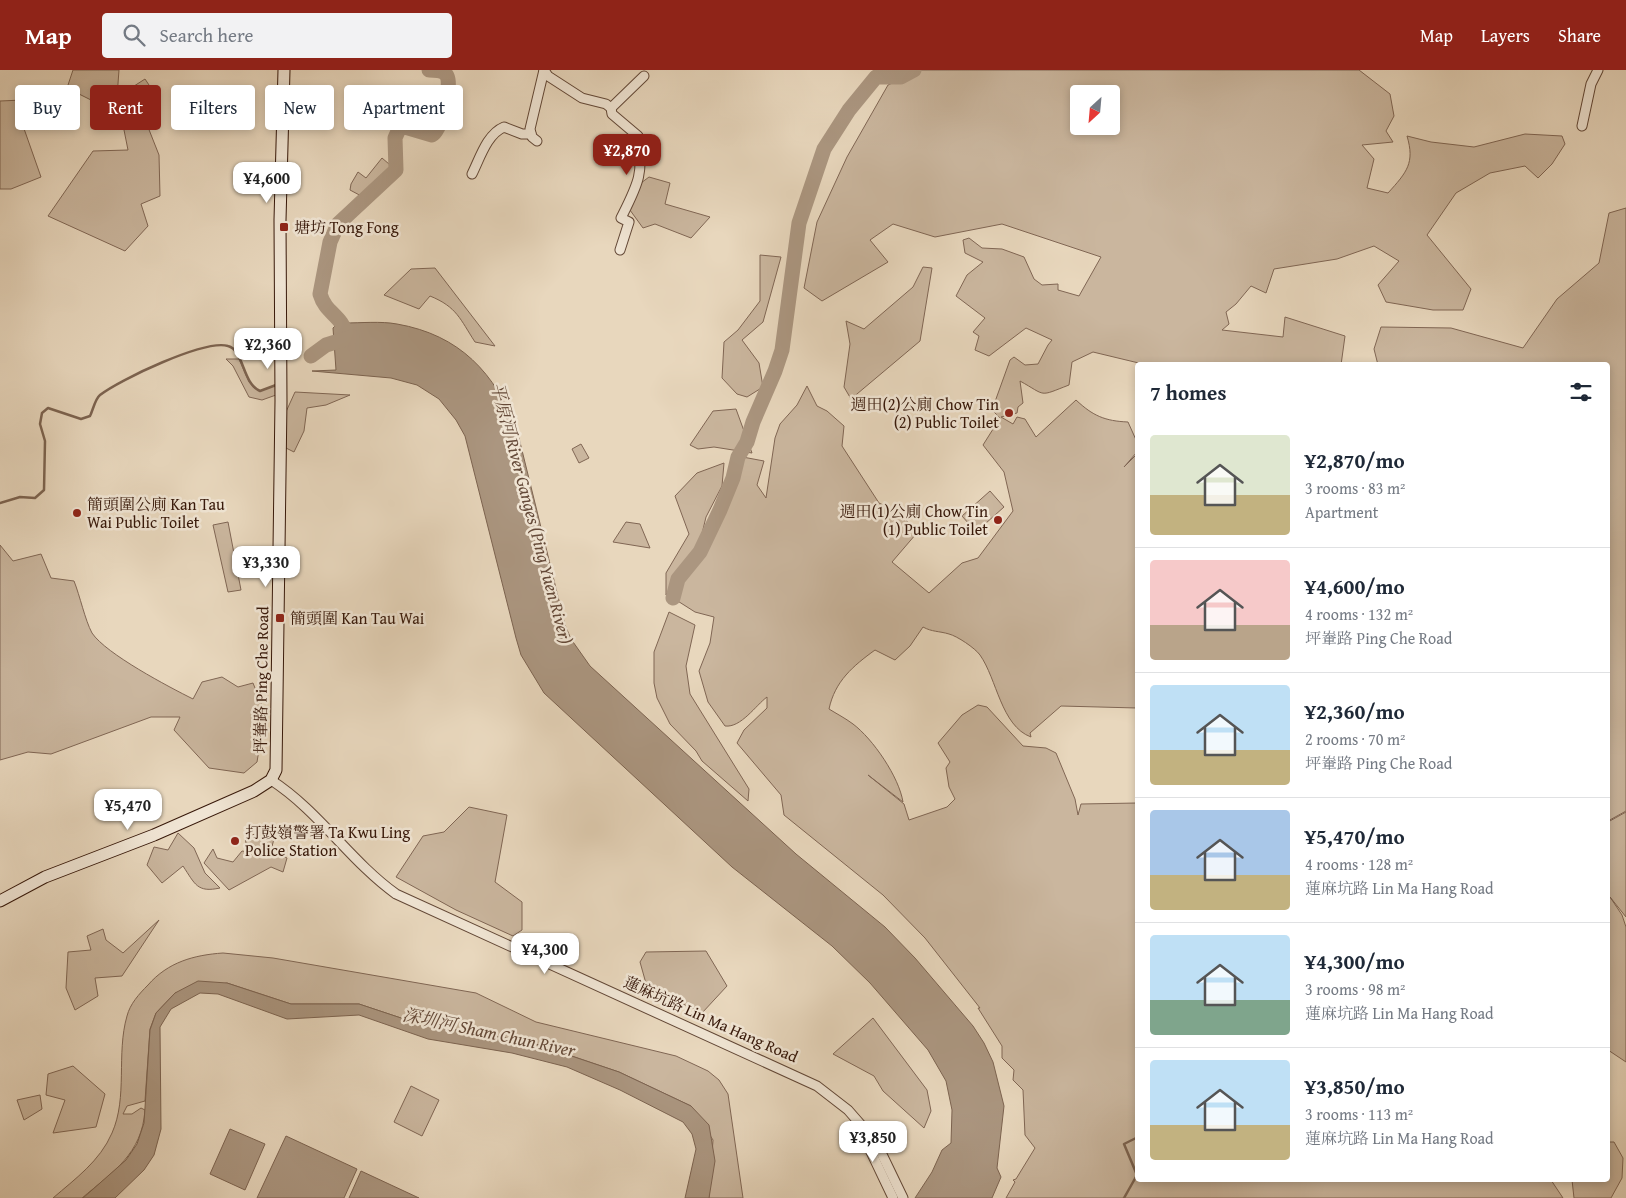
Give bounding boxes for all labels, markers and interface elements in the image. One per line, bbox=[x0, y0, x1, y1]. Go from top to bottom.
search box bbox=[102, 13, 452, 58]
text: Map bbox=[25, 18, 72, 53]
icon: search bbox=[120, 21, 148, 49]
text: Search here bbox=[160, 21, 253, 49]
text: Map bbox=[1420, 22, 1453, 49]
text: Layers bbox=[1481, 22, 1530, 49]
text: Share bbox=[1558, 22, 1601, 49]
chip: Buy bbox=[15, 85, 80, 130]
chip: Rent bbox=[90, 85, 161, 130]
chip: Filters bbox=[171, 85, 255, 130]
chip: New bbox=[265, 85, 334, 130]
chip: Apartment bbox=[344, 85, 463, 130]
north arrow bbox=[1070, 85, 1120, 135]
map controls bbox=[1070, 85, 1120, 135]
pin: ¥2,870 bbox=[586, 134, 668, 176]
text: ¥2,870 bbox=[604, 138, 650, 162]
pin: ¥4,600 bbox=[226, 162, 308, 204]
text: ¥4,600 bbox=[244, 166, 290, 190]
place label: 塘坊 Tong Fong bbox=[294, 215, 399, 239]
marker: 塘坊 Tong Fong bbox=[278, 221, 290, 233]
pin: ¥2,360 bbox=[227, 328, 309, 370]
text: ¥2,360 bbox=[245, 332, 291, 356]
text: 7 homes bbox=[1150, 377, 1226, 408]
icon: filters bbox=[1567, 378, 1595, 406]
water label: 平原河 River Ganges (Ping Yuen River) bbox=[484, 379, 580, 647]
place label: 週田(2)公廁 Chow Tin (2) Public Toilet bbox=[851, 392, 999, 434]
marker: 週田(2)公廁 Chow Tin (2) Public Toilet bbox=[1003, 407, 1015, 419]
text: ¥2,870/mo bbox=[1305, 445, 1405, 476]
icon: home bbox=[1190, 455, 1250, 515]
text: 3 rooms · 83 m² bbox=[1305, 476, 1405, 500]
place label: 簡頭圍公廁 Kan Tau Wai Public Toilet bbox=[87, 492, 225, 534]
place label: 週田(1)公廁 Chow Tin (1) Public Toilet bbox=[840, 499, 988, 541]
text: Apartment bbox=[1305, 500, 1378, 524]
marker: 簡頭圍公廁 Kan Tau Wai Public Toilet bbox=[71, 507, 83, 519]
marker: 週田(1)公廁 Chow Tin (1) Public Toilet bbox=[992, 514, 1004, 526]
pin: ¥3,330 bbox=[225, 546, 307, 588]
text: ¥3,330 bbox=[243, 550, 289, 574]
text: ¥4,600/mo bbox=[1305, 571, 1405, 602]
icon: home bbox=[1190, 580, 1250, 640]
text: 4 rooms · 132 m² bbox=[1305, 602, 1413, 626]
street label: 坪輋路 Ping Che Road bbox=[248, 606, 274, 754]
place label: 簡頭圍 Kan Tau Wai bbox=[290, 606, 425, 630]
marker: 簡頭圍 Kan Tau Wai bbox=[274, 612, 286, 624]
text: 坪輋路 Ping Che Road bbox=[1305, 626, 1452, 650]
text: ¥2,360/mo bbox=[1305, 696, 1405, 727]
icon: home bbox=[1190, 705, 1250, 765]
text: 2 rooms · 70 m² bbox=[1305, 727, 1405, 751]
text: 坪輋路 Ping Che Road bbox=[1305, 751, 1452, 775]
pin: ¥5,470 bbox=[87, 788, 169, 831]
text: ¥5,470 bbox=[105, 793, 151, 817]
place label: 打鼓嶺警署 Ta Kwu Ling Police Station bbox=[245, 820, 410, 862]
text: ¥5,470/mo bbox=[1305, 821, 1405, 852]
icon: home bbox=[1190, 830, 1250, 890]
marker: 打鼓嶺警署 Ta Kwu Ling Police Station bbox=[229, 835, 241, 847]
text: 4 rooms · 128 m² bbox=[1305, 852, 1413, 876]
text: 蓮麻坑路 Lin Ma Hang Road bbox=[1305, 876, 1494, 900]
pin: ¥4,300 bbox=[504, 932, 586, 975]
text: ¥4,300 bbox=[522, 937, 568, 961]
text: ¥4,300/mo bbox=[1305, 946, 1405, 977]
icon: home bbox=[1190, 955, 1250, 1015]
street label: 蓮麻坑路 Lin Ma Hang Road bbox=[620, 970, 802, 1069]
text: 3 rooms · 98 m² bbox=[1305, 977, 1405, 1001]
water label: 深圳河 Sham Chun River bbox=[400, 1000, 579, 1064]
text: 蓮麻坑路 Lin Ma Hang Road bbox=[1305, 1001, 1494, 1025]
text: ¥3,850/mo bbox=[1305, 1071, 1405, 1102]
icon: home bbox=[1190, 1080, 1250, 1140]
text: 3 rooms · 113 m² bbox=[1305, 1102, 1413, 1126]
pin: ¥3,850 bbox=[832, 1120, 914, 1163]
text: ¥3,850 bbox=[850, 1125, 896, 1149]
text: 蓮麻坑路 Lin Ma Hang Road bbox=[1305, 1126, 1494, 1150]

